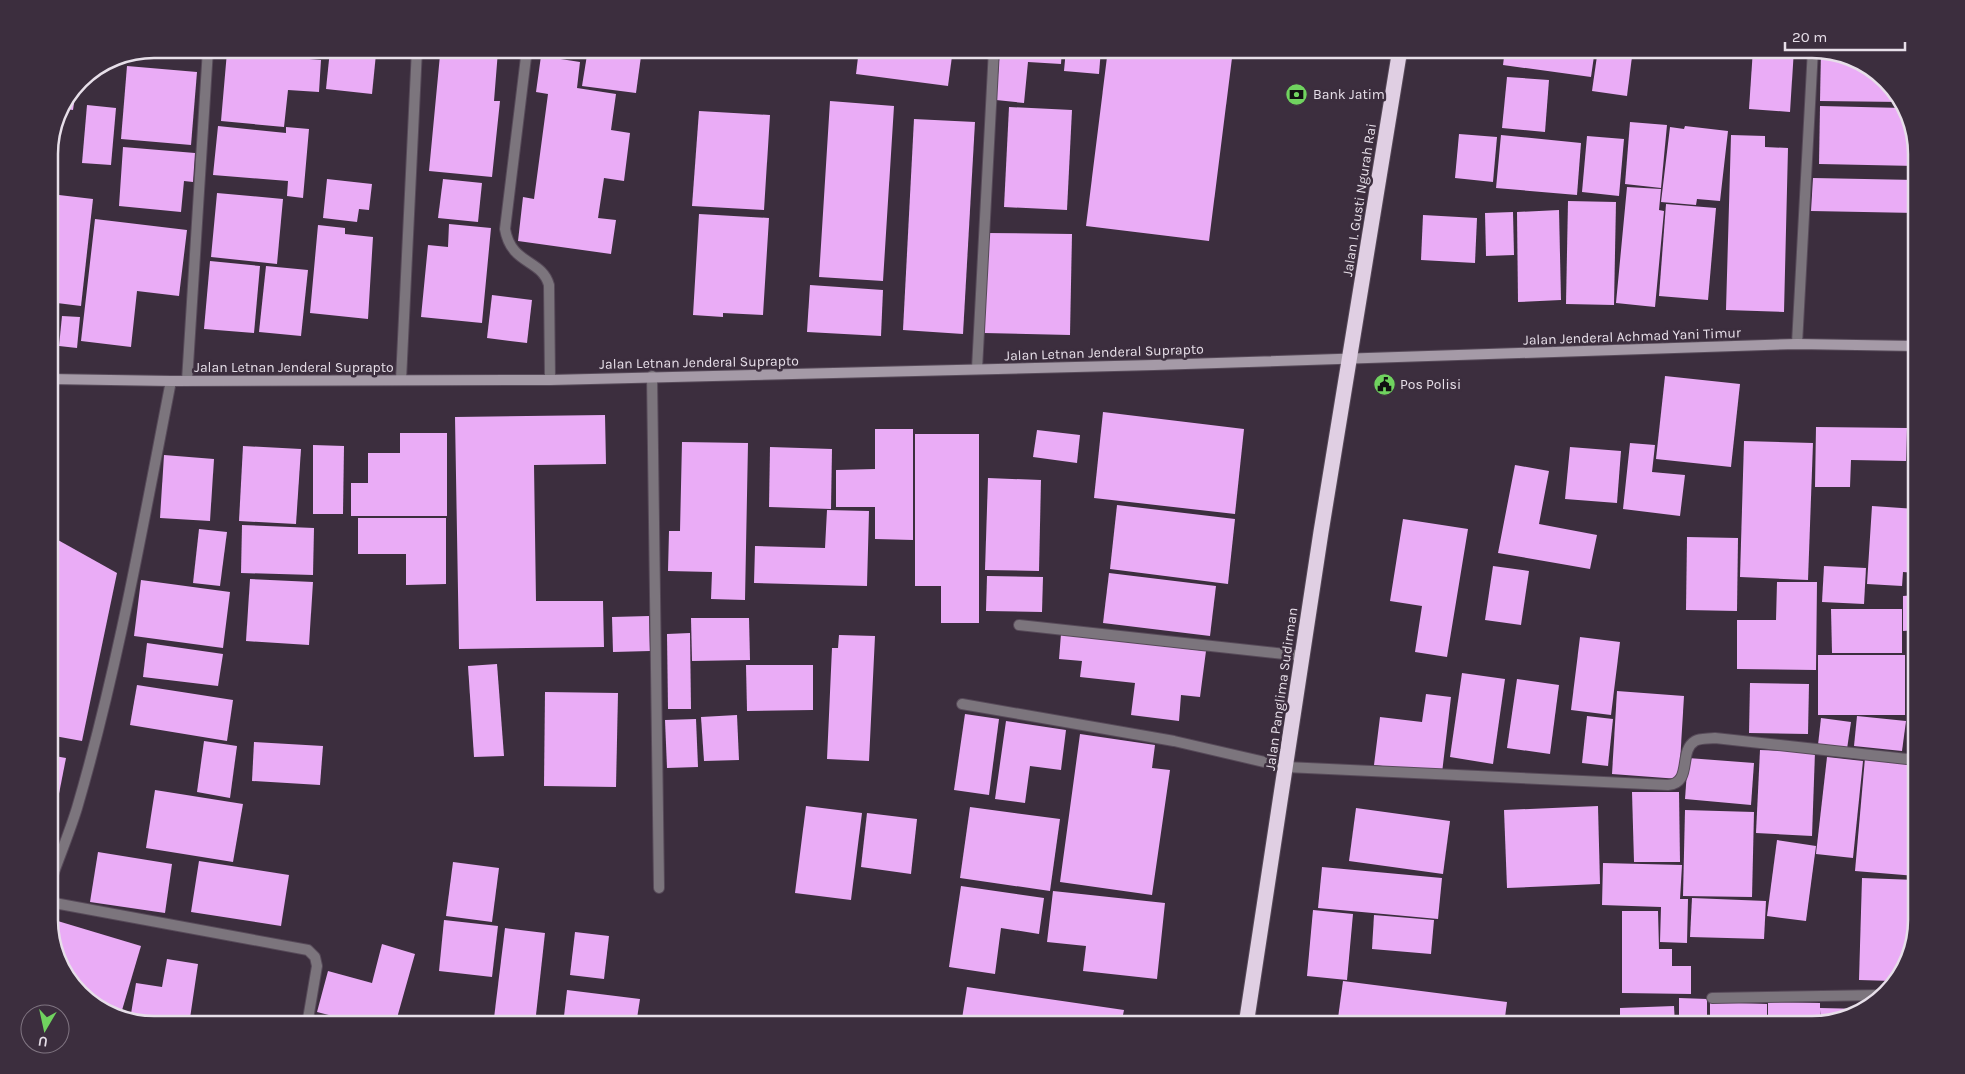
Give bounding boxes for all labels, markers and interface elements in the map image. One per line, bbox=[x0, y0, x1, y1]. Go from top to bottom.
scale bar bbox=[1785, 20, 1905, 52]
text: 20 m bbox=[1792, 28, 1827, 46]
bank icon: Bank Jatim bbox=[1285, 82, 1309, 106]
place label: Bank Jatim bbox=[1313, 86, 1385, 103]
street label: Jalan I. Gusti Ngurah Rai bbox=[1339, 122, 1380, 278]
street label: Jalan Jenderal Achmad Yani Timur bbox=[1523, 324, 1742, 349]
street label: Jalan Letnan Jenderal Suprapto bbox=[1004, 341, 1204, 364]
street label: Jalan Letnan Jenderal Suprapto bbox=[599, 352, 799, 373]
street label: Jalan Letnan Jenderal Suprapto bbox=[194, 359, 394, 376]
public building icon: Pos Polisi bbox=[1372, 372, 1396, 396]
place label: Pos Polisi bbox=[1400, 376, 1461, 393]
street label: Jalan Panglima Sudirman bbox=[1262, 606, 1301, 772]
north arrow bbox=[20, 1004, 70, 1054]
text: U bbox=[37, 1032, 49, 1050]

